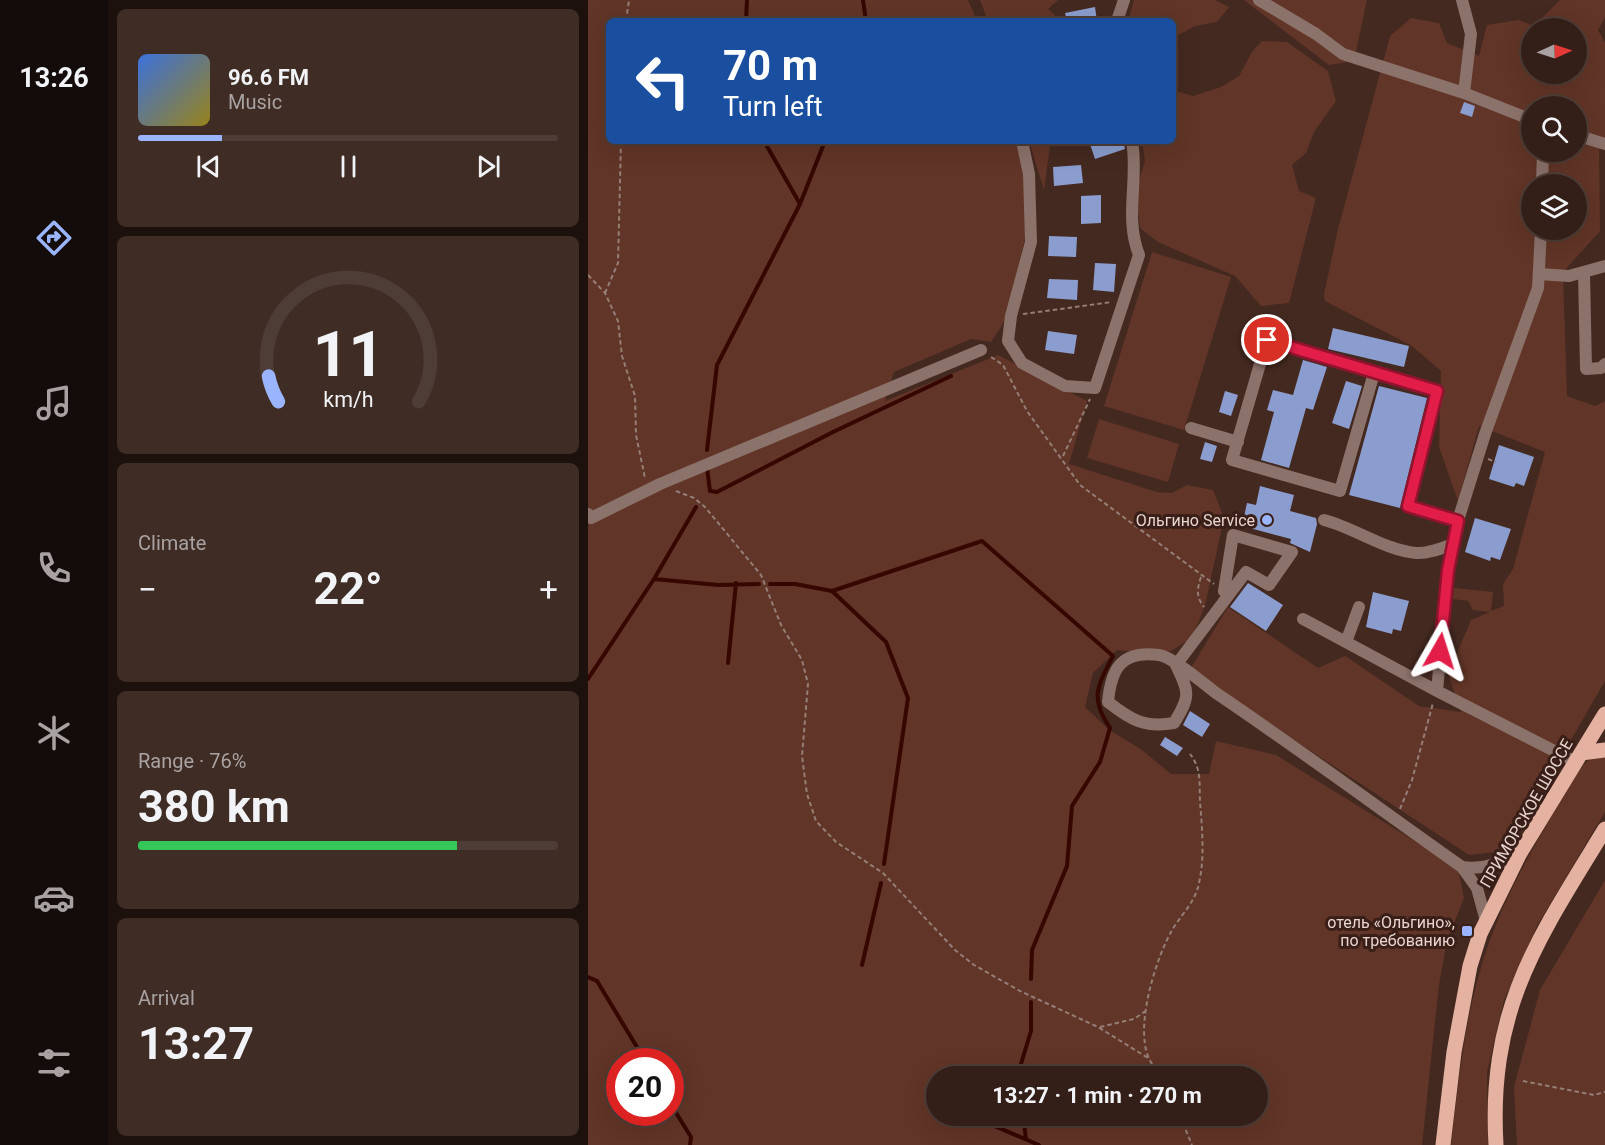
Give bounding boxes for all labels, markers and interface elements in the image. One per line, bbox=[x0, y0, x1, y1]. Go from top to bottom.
north arrow bbox=[1521, 18, 1587, 84]
map controls bbox=[1521, 18, 1587, 240]
text: 70 m bbox=[723, 41, 818, 90]
icon: left bbox=[624, 42, 702, 120]
text: 13:26 bbox=[19, 62, 89, 94]
text: 96.6 FM bbox=[228, 65, 309, 90]
text: Music bbox=[228, 90, 282, 114]
text: Turn left bbox=[723, 91, 823, 123]
button: search bbox=[1521, 96, 1587, 162]
icon: previous bbox=[192, 150, 225, 183]
icon: pause bbox=[332, 150, 365, 183]
icon: next bbox=[472, 150, 505, 183]
button: layers bbox=[1521, 174, 1587, 240]
icon: directions bbox=[33, 217, 75, 259]
pin bbox=[1241, 314, 1292, 365]
text: 11 bbox=[312, 318, 384, 391]
icon: arrive bbox=[1250, 323, 1283, 356]
icon: music bbox=[33, 382, 75, 424]
text: km/h bbox=[323, 388, 373, 413]
place label: Ольгино Service bbox=[1136, 511, 1255, 530]
marker: Ольгино Service bbox=[1260, 513, 1274, 527]
text: Climate bbox=[138, 531, 206, 555]
icon: phone bbox=[33, 547, 75, 589]
text: 22° bbox=[313, 562, 383, 615]
text: − bbox=[138, 570, 157, 609]
text: + bbox=[539, 570, 558, 609]
position arrow bbox=[1408, 619, 1472, 683]
icon: climate bbox=[33, 712, 75, 754]
street label: ПРИМОРСКОЕ ШОССЕ bbox=[1476, 736, 1577, 891]
text: Range · 76% bbox=[138, 749, 246, 773]
text: 380 km bbox=[138, 780, 290, 833]
icon: car bbox=[33, 877, 75, 919]
place label: отель «Ольгино», по требованию bbox=[1327, 913, 1455, 950]
marker: отель «Ольгино», по требованию bbox=[1460, 924, 1474, 938]
text: Arrival bbox=[138, 986, 195, 1010]
text: 13:27 bbox=[138, 1017, 254, 1070]
icon: filters bbox=[33, 1042, 75, 1084]
speed limit sign: 20 bbox=[606, 1048, 684, 1126]
text: 13:27 · 1 min · 270 m bbox=[992, 1083, 1202, 1108]

